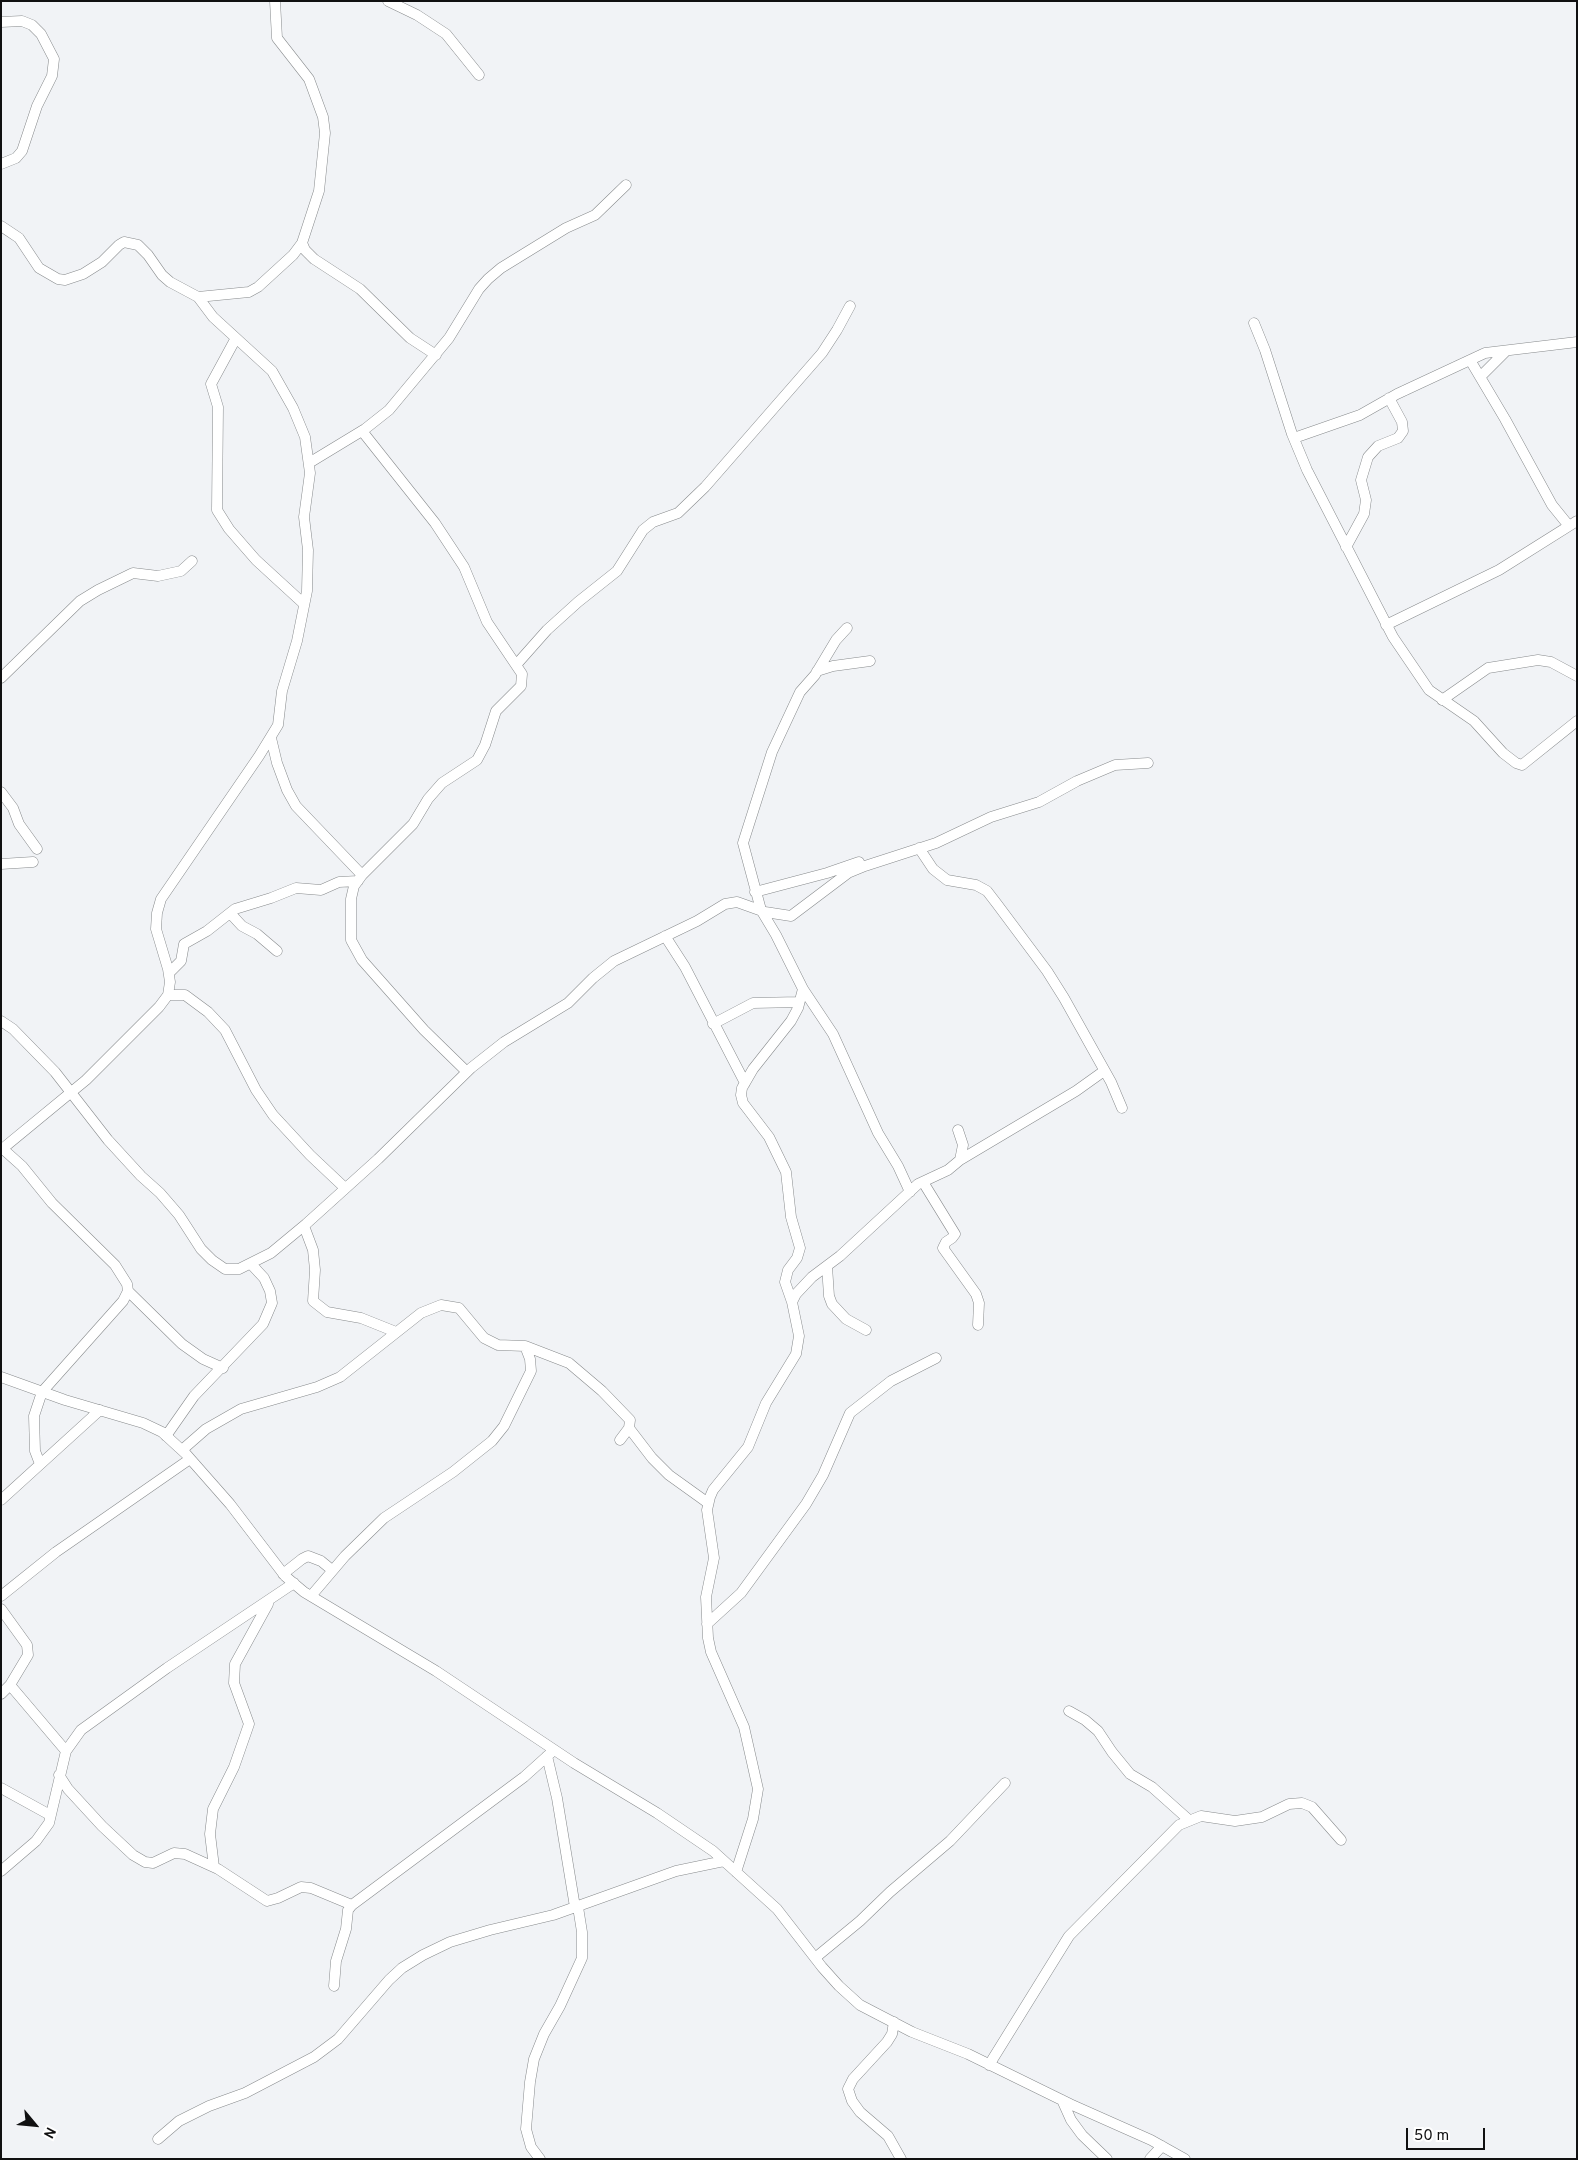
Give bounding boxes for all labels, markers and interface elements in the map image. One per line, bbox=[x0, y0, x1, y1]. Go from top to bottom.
north arrow bbox=[10, 2100, 60, 2150]
scale bar bbox=[1408, 2118, 1487, 2150]
text: N bbox=[39, 2124, 59, 2141]
text: 50 m bbox=[1414, 2127, 1449, 2146]

